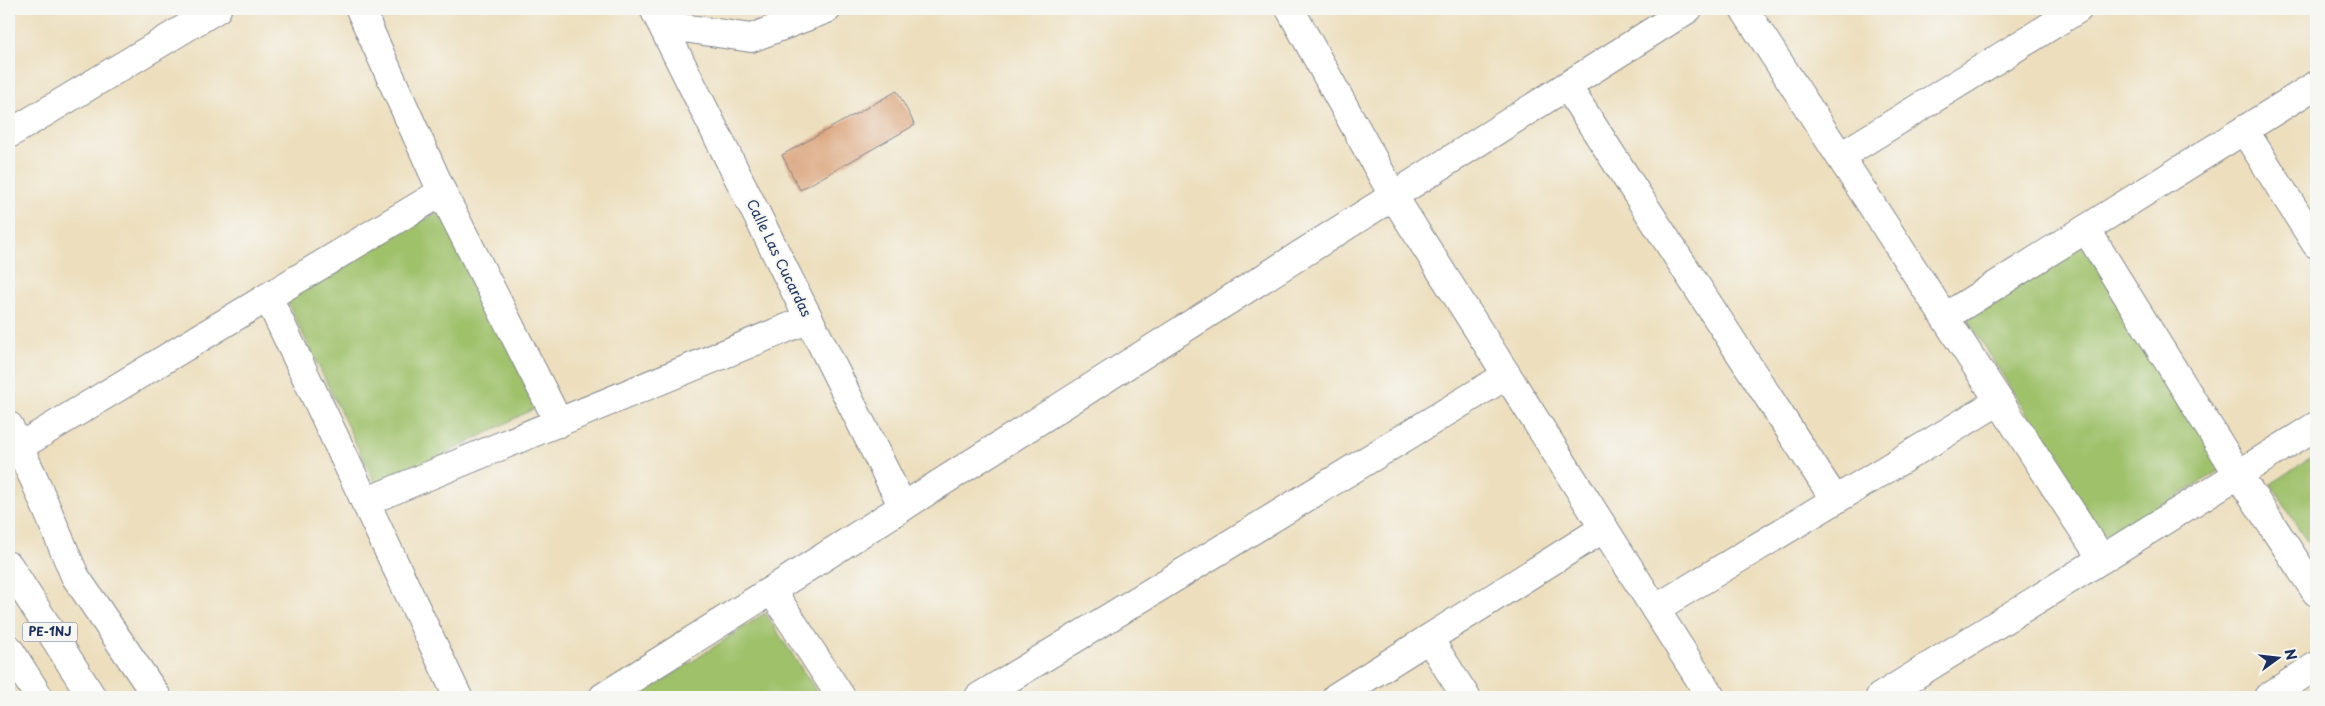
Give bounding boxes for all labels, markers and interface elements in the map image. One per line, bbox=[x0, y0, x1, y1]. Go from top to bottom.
street label: Calle Las Cucardas bbox=[742, 195, 817, 320]
road number: PE-1NJ bbox=[22, 622, 78, 642]
north arrow bbox=[2252, 634, 2302, 684]
text: N bbox=[2279, 646, 2303, 663]

